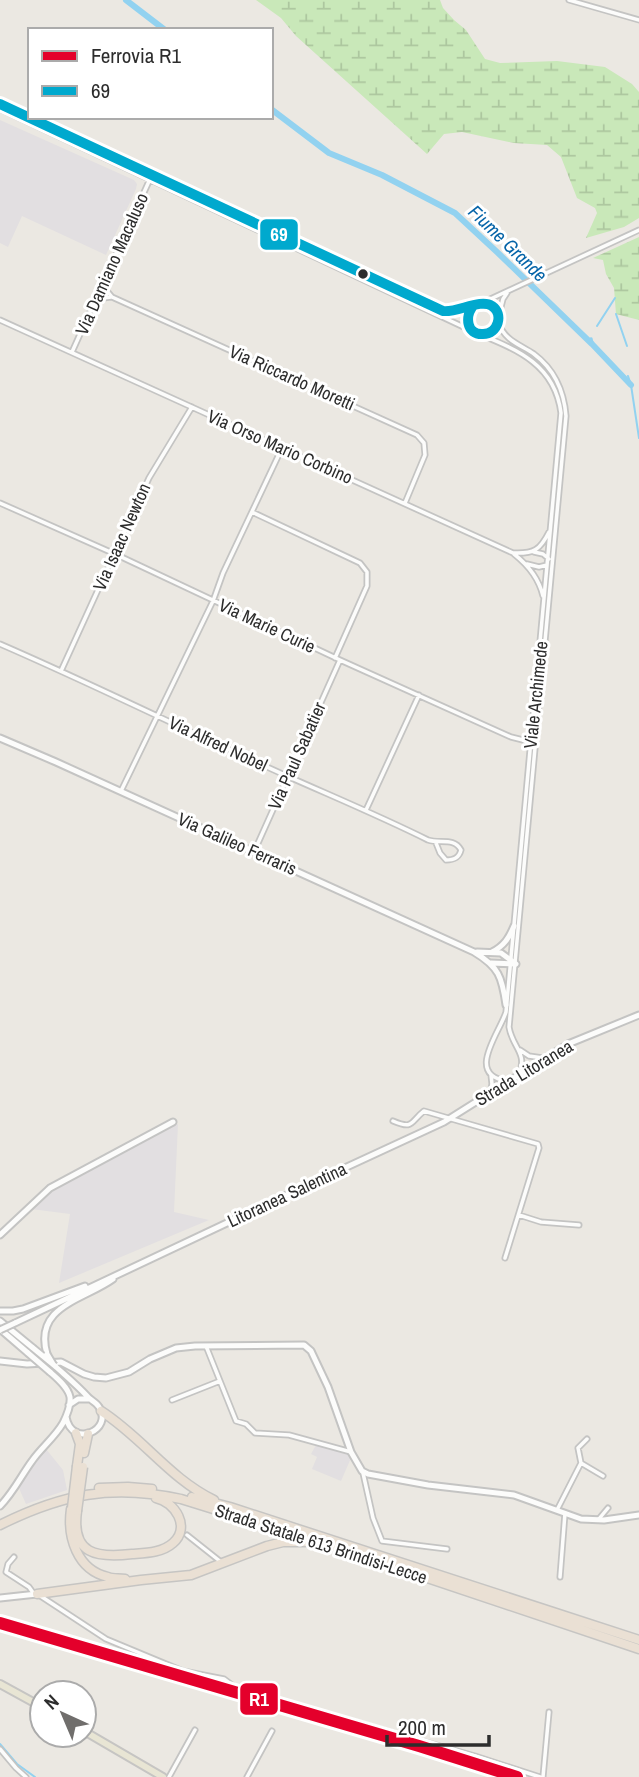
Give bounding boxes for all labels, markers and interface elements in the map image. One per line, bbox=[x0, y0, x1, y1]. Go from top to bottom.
legend bbox=[28, 28, 273, 119]
text: Ferrovia R1 bbox=[91, 41, 181, 70]
text: 69 bbox=[91, 76, 110, 105]
street label: Via Damiano Macaluso bbox=[69, 189, 154, 339]
water label: Fiume Grande bbox=[463, 199, 553, 287]
line badge: 69 bbox=[259, 218, 299, 251]
text: 69 bbox=[270, 221, 288, 247]
unlabelled marker bbox=[356, 267, 370, 281]
street label: Via Riccardo Moretti bbox=[225, 339, 359, 416]
street label: Via Orso Mario Corbino bbox=[204, 403, 357, 490]
street label: Via Isaac Newton bbox=[87, 479, 156, 595]
street label: Via Marie Curie bbox=[215, 592, 320, 659]
street label: Viale Archimede bbox=[517, 640, 554, 750]
street label: Via Paul Sabatier bbox=[262, 698, 331, 814]
street label: Via Alfred Nobel bbox=[165, 710, 272, 777]
street label: Via Galileo Ferraris bbox=[174, 806, 301, 881]
street label: Strada Litoranea bbox=[470, 1034, 577, 1112]
street label: Litoranea Salentina bbox=[223, 1156, 350, 1233]
street label: Strada Statale 613 Brindisi-Lecce bbox=[212, 1497, 430, 1590]
north arrow bbox=[28, 1679, 98, 1749]
line badge: R1 bbox=[239, 1682, 279, 1716]
text: R1 bbox=[249, 1686, 269, 1712]
text: N bbox=[38, 1689, 64, 1715]
scale bar bbox=[387, 1704, 489, 1748]
text: 200 m bbox=[398, 1713, 446, 1742]

